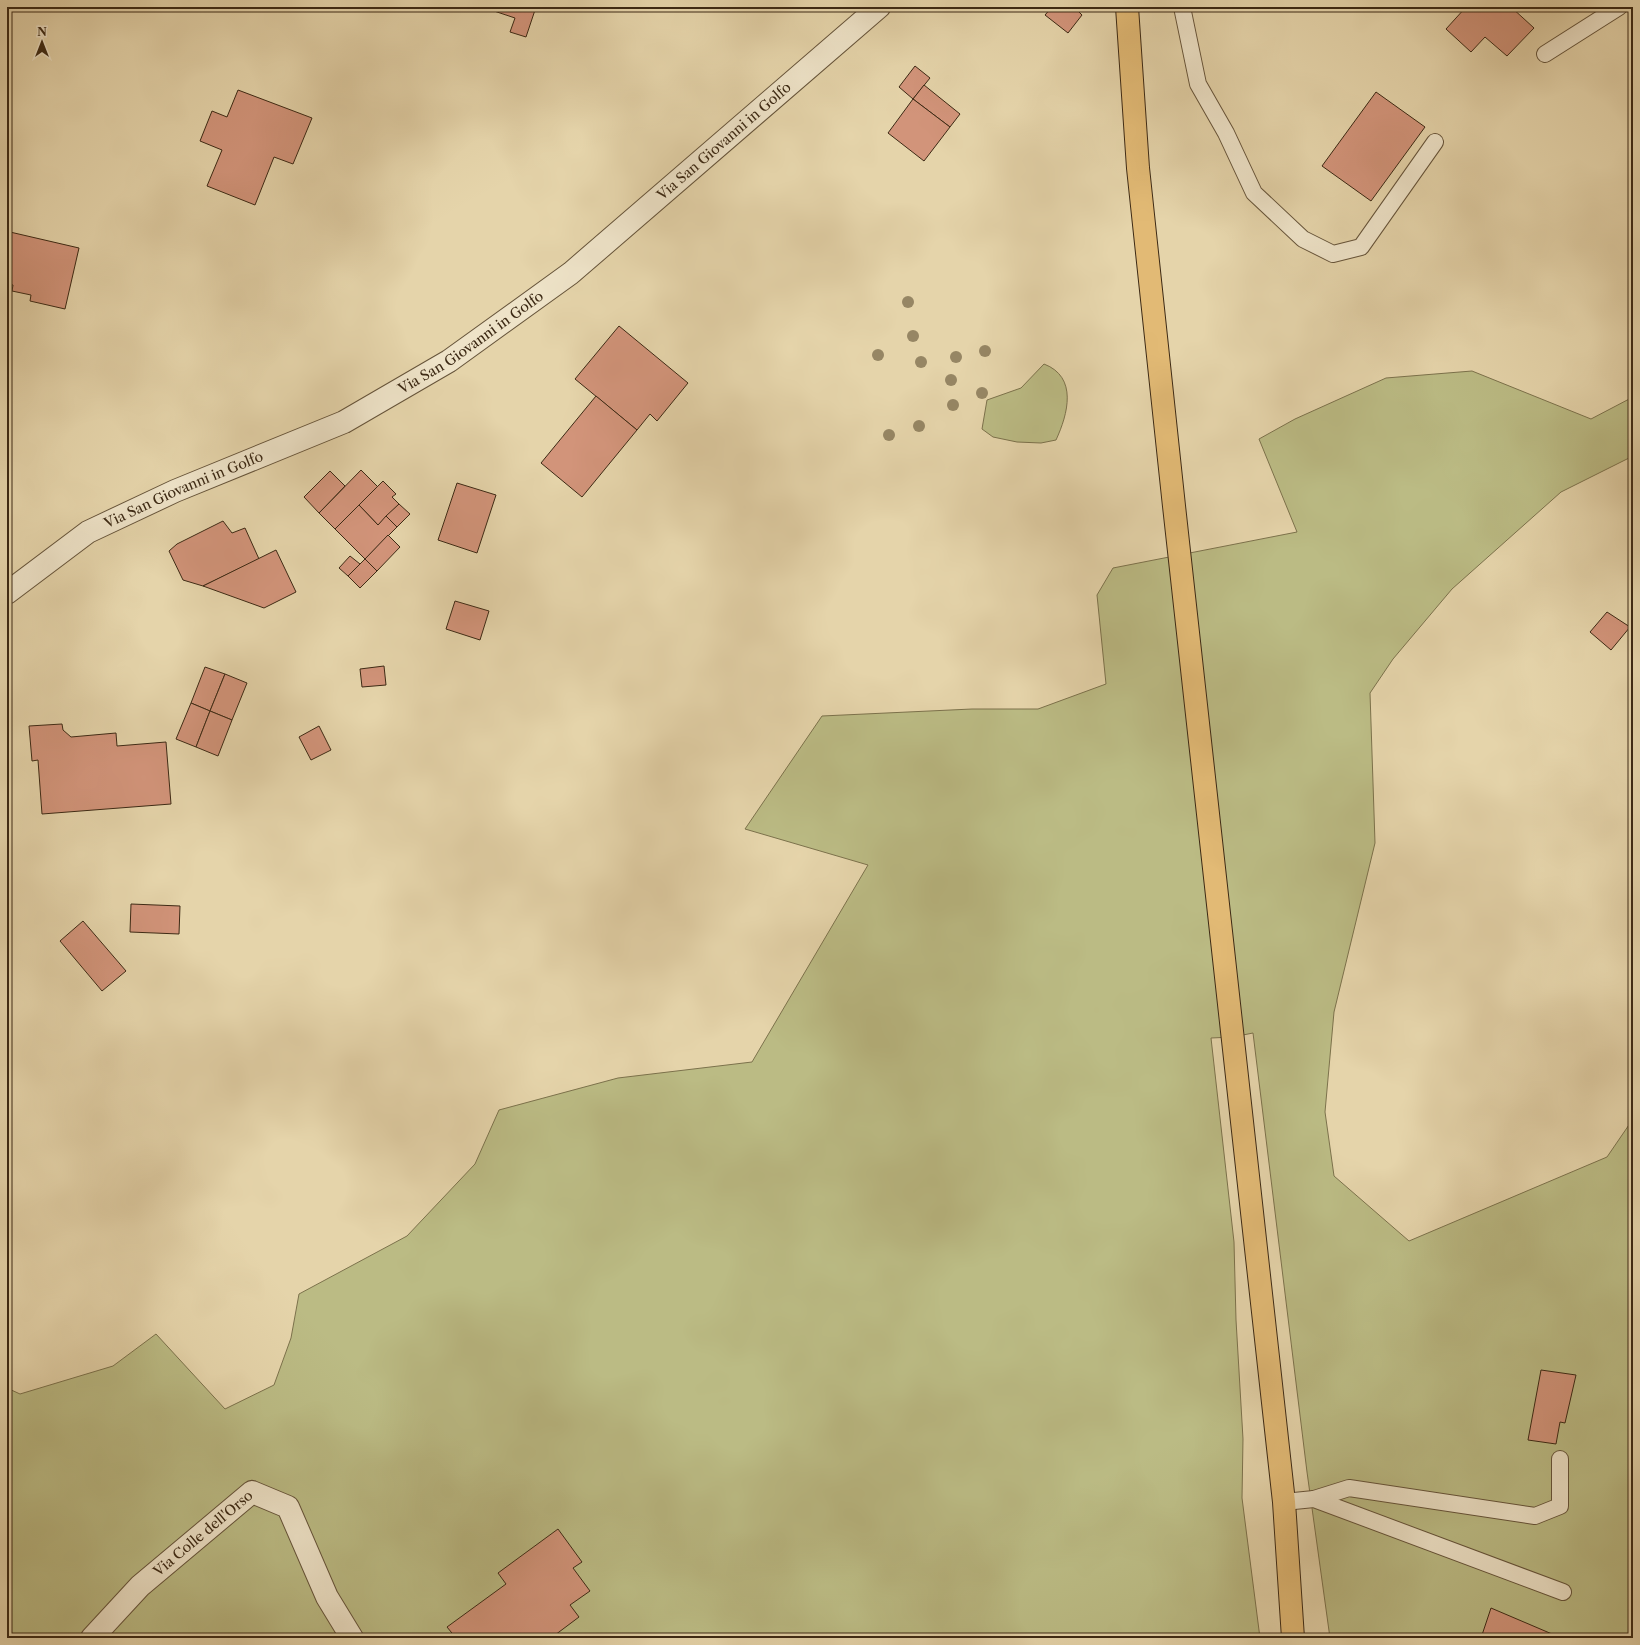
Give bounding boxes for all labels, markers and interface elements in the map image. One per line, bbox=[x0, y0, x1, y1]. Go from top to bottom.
north arrow bbox=[22, 22, 62, 62]
text: N bbox=[37, 25, 47, 39]
street label: Via San Giovanni in Golfo bbox=[652, 78, 795, 205]
street label: Via San Giovanni in Golfo bbox=[394, 287, 547, 398]
street label: Via San Giovanni in Golfo bbox=[100, 447, 266, 533]
street label: Via Colle dell'Orso bbox=[149, 1486, 257, 1581]

